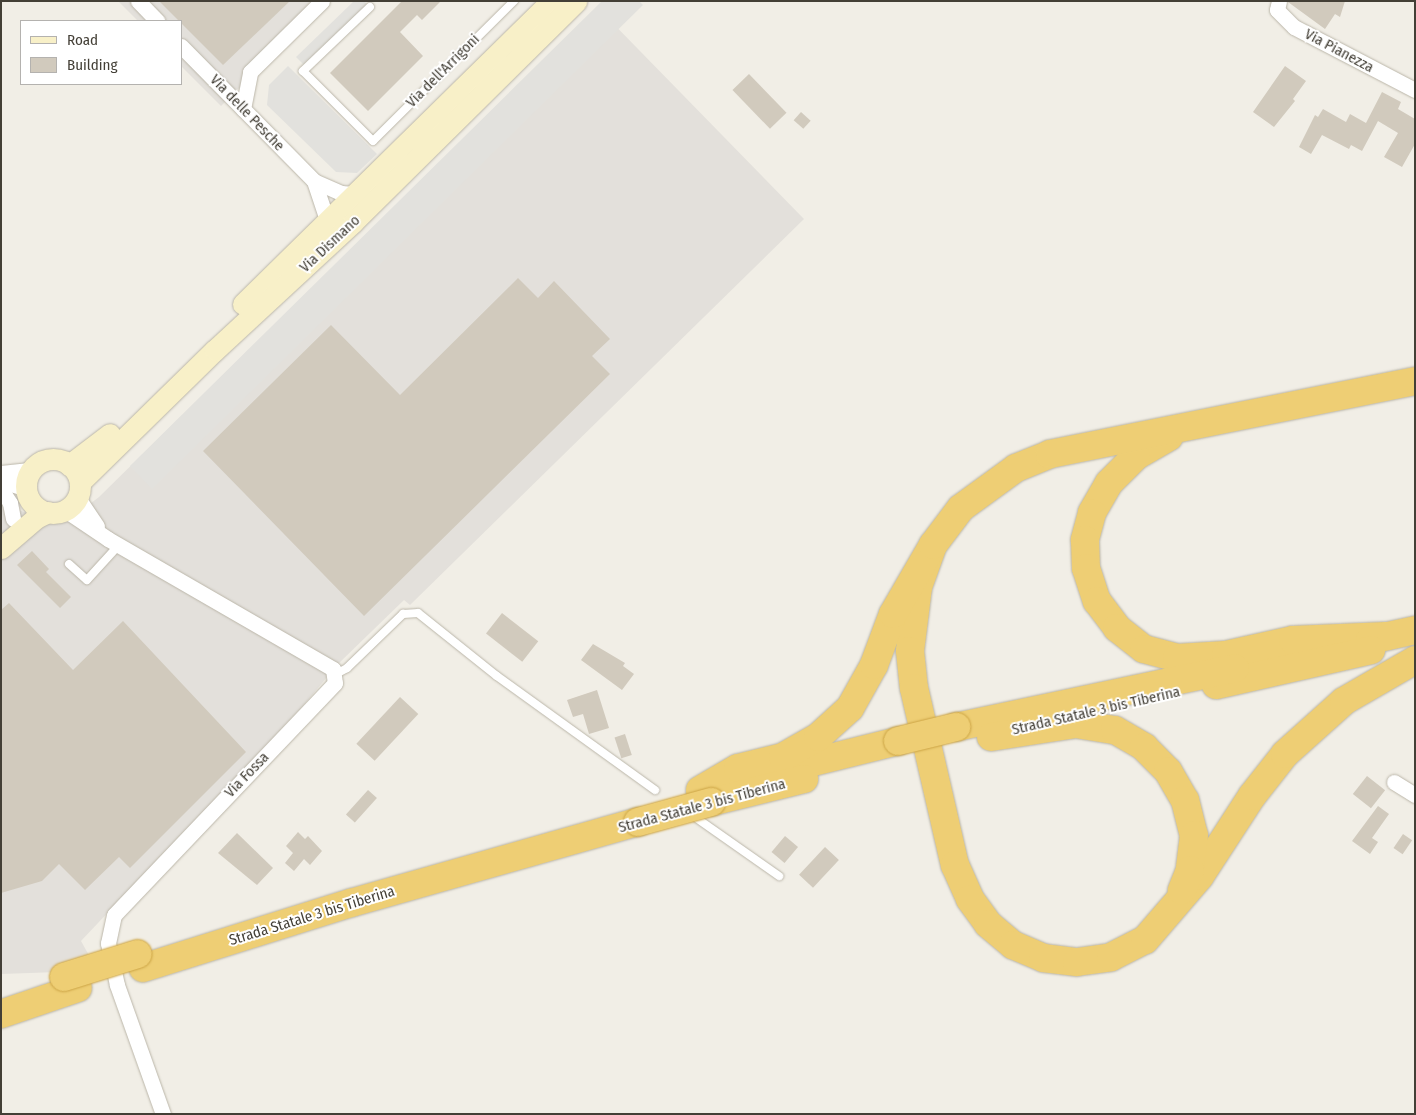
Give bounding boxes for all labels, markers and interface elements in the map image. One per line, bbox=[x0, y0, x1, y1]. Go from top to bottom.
legend bbox=[20, 20, 182, 85]
street label: Via Pianezza bbox=[1301, 25, 1377, 77]
text: Road bbox=[67, 31, 98, 49]
street label: Via dell'Arrigoni bbox=[403, 31, 483, 111]
text: Building bbox=[67, 56, 118, 74]
street label: Via delle Pesche bbox=[206, 71, 288, 155]
street label: Via Dismano bbox=[296, 212, 364, 276]
street label: Strada Statale 3 bis Tiberina bbox=[1010, 683, 1182, 739]
street label: Via Fossa bbox=[221, 749, 273, 801]
street label: Strada Statale 3 bis Tiberina bbox=[617, 775, 787, 837]
street label: Strada Statale 3 bis Tiberina bbox=[227, 882, 397, 950]

